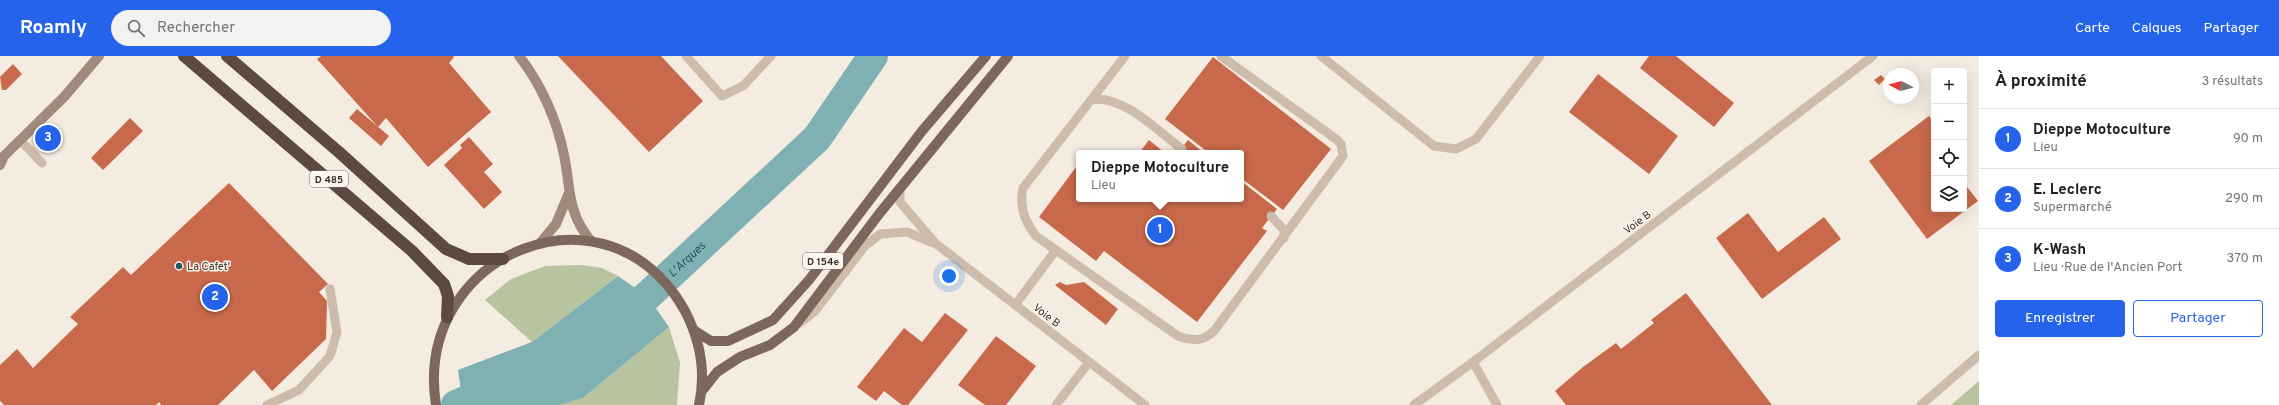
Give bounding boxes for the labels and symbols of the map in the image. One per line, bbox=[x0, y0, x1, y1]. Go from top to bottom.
north arrow bbox=[1883, 68, 1919, 104]
pin: 3 bbox=[35, 123, 61, 153]
road number: D 485 bbox=[310, 171, 348, 187]
street label: Voie B bbox=[1621, 208, 1654, 238]
pin: 1 bbox=[1147, 215, 1173, 245]
water label: L'Arques bbox=[665, 238, 710, 281]
road number: D 154e bbox=[803, 253, 843, 269]
place label: La Cafet' bbox=[187, 260, 230, 274]
marker: La Cafet' bbox=[174, 261, 184, 271]
your location bbox=[939, 266, 959, 286]
pin: 2 bbox=[202, 282, 228, 312]
street label: Voie B bbox=[1030, 301, 1063, 331]

